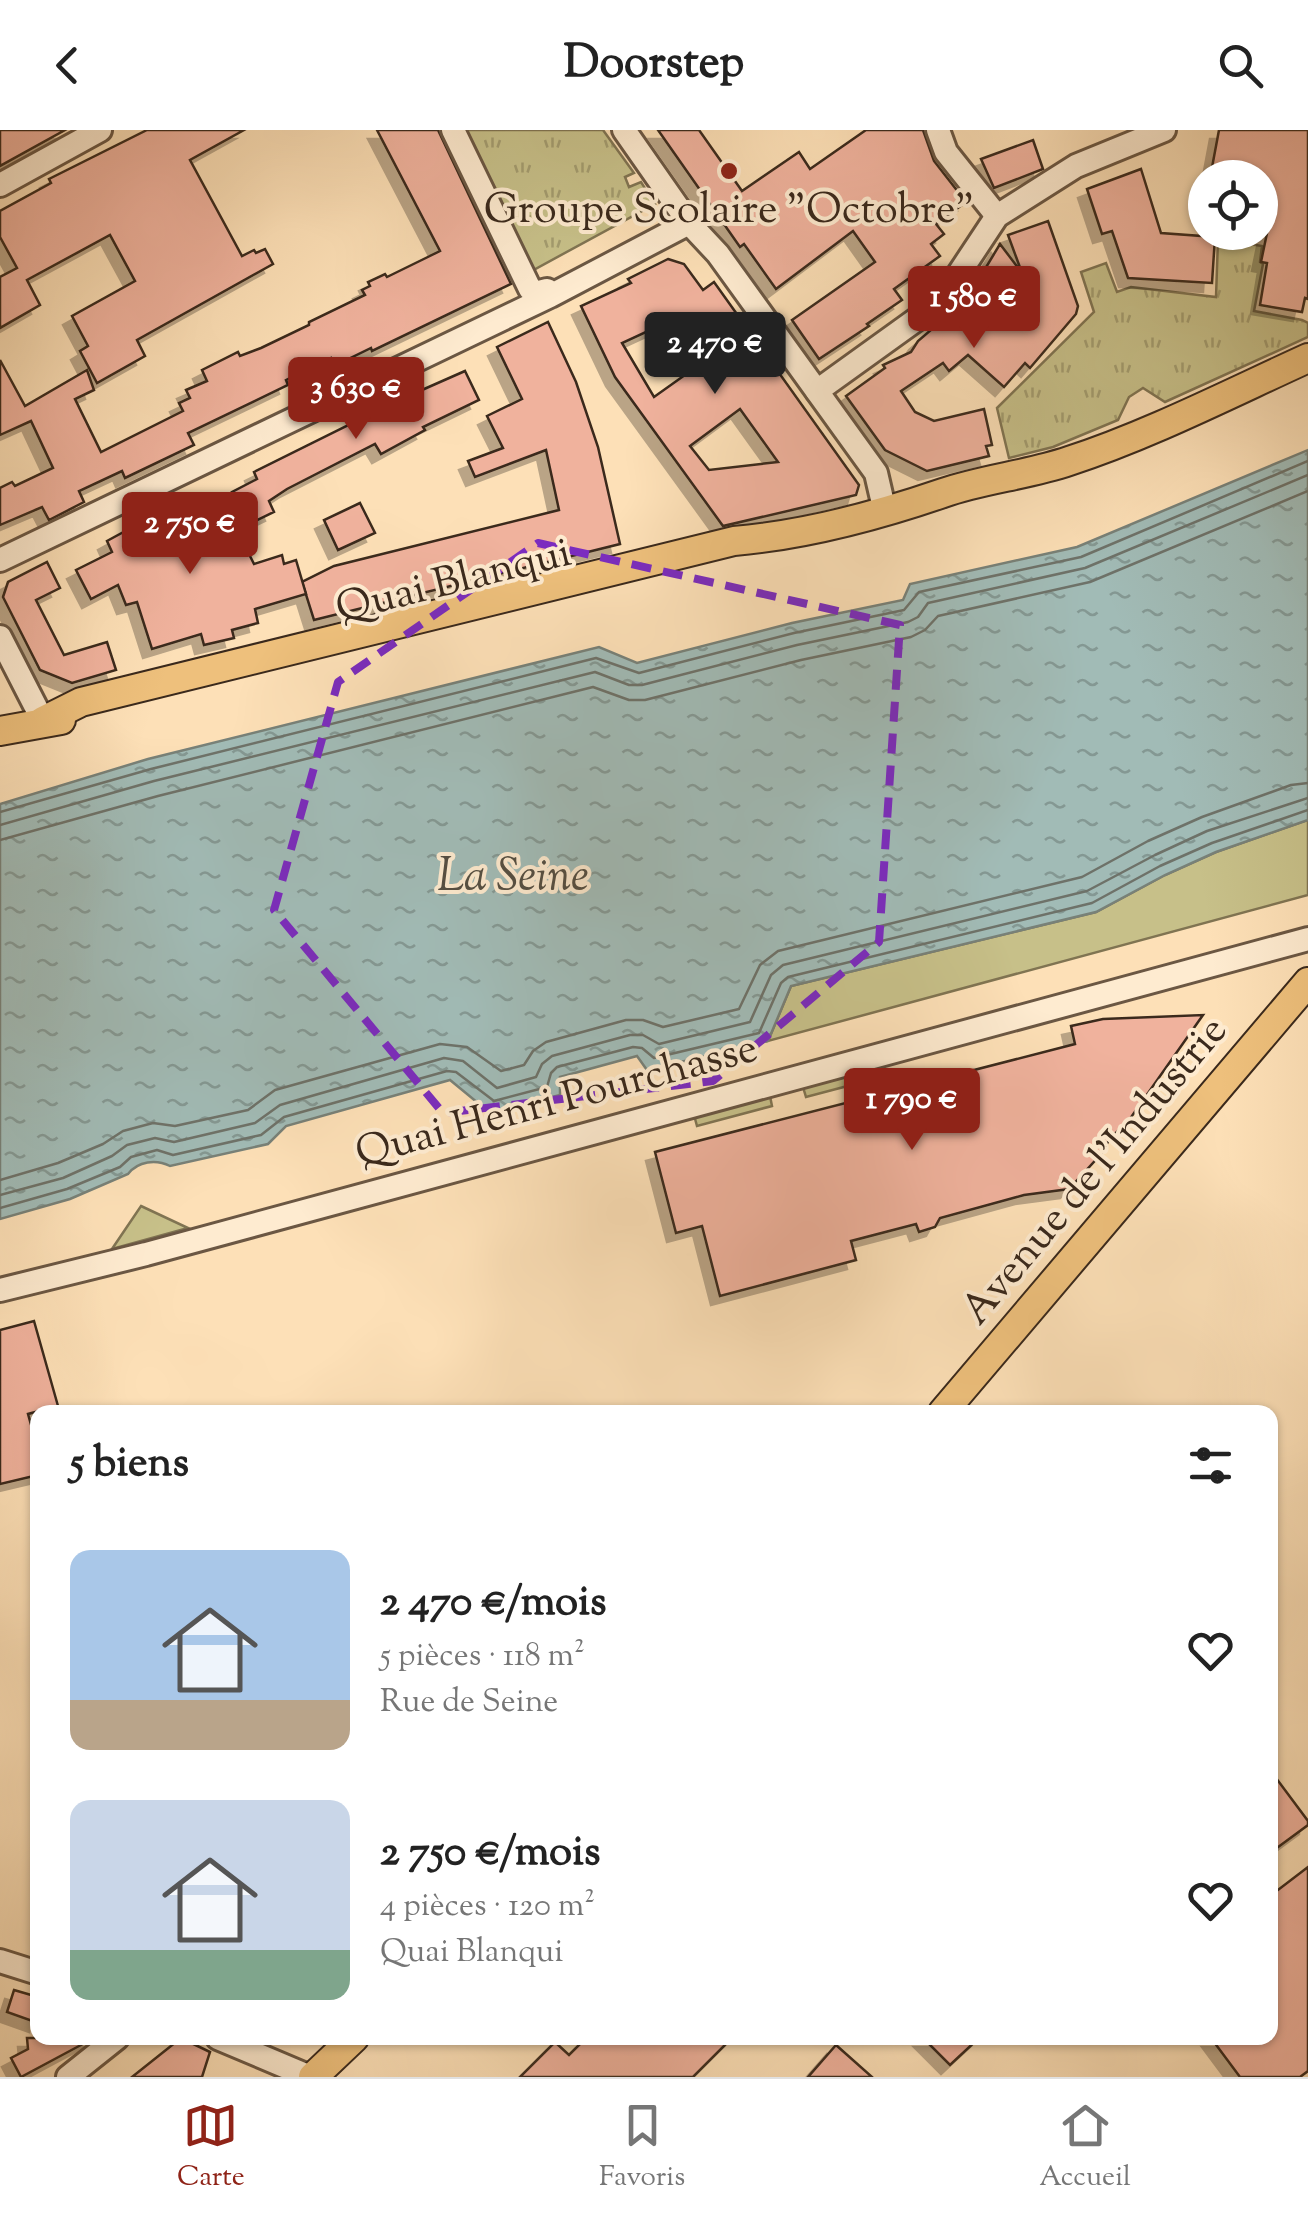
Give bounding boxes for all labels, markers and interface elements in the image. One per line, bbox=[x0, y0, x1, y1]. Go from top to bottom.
text: Doorstep bbox=[564, 33, 744, 98]
icon: back bbox=[40, 38, 95, 93]
icon: search bbox=[1213, 38, 1268, 93]
marker: Groupe Scolaire "Octobre" bbox=[718, 160, 740, 182]
map controls bbox=[1188, 160, 1278, 250]
button: locate bbox=[1188, 160, 1278, 250]
place label: Groupe Scolaire "Octobre" bbox=[484, 182, 974, 242]
pin: 1 580 € bbox=[882, 266, 1066, 351]
text: 1 580 € bbox=[930, 275, 1018, 321]
pin: 2 470 € bbox=[623, 312, 807, 397]
text: 2 470 € bbox=[667, 321, 763, 367]
pin: 3 630 € bbox=[264, 357, 448, 442]
text: 3 630 € bbox=[310, 366, 402, 412]
pin: 2 750 € bbox=[98, 492, 282, 577]
text: 2 750 € bbox=[144, 501, 236, 547]
street label: Quai Blanqui bbox=[330, 525, 578, 641]
water label: La Seine bbox=[437, 846, 589, 911]
street label: Avenue de l'Industrie bbox=[949, 1004, 1243, 1340]
street label: Quai Henri Pourchasse bbox=[349, 1020, 765, 1186]
pin: 1 790 € bbox=[820, 1068, 1004, 1153]
text: 1 790 € bbox=[866, 1077, 958, 1123]
text: 5 biens bbox=[70, 1435, 189, 1495]
icon: filters bbox=[1183, 1438, 1238, 1493]
text: 2 470 €/mois bbox=[380, 1574, 606, 1634]
icon: home bbox=[150, 1590, 270, 1710]
icon: heart bbox=[1183, 1623, 1238, 1678]
text: 5 pièces · 118 m² bbox=[380, 1634, 585, 1680]
text: Rue de Seine bbox=[380, 1680, 558, 1726]
text: 2 750 €/mois bbox=[380, 1824, 600, 1884]
icon: home bbox=[150, 1840, 270, 1960]
icon: heart bbox=[1183, 1873, 1238, 1928]
text: 4 pièces · 120 m² bbox=[380, 1884, 595, 1930]
text: Quai Blanqui bbox=[380, 1930, 563, 1976]
tab: Carte bbox=[177, 2098, 245, 2198]
tab: Favoris bbox=[599, 2098, 685, 2198]
tab: Accueil bbox=[1039, 2098, 1131, 2198]

